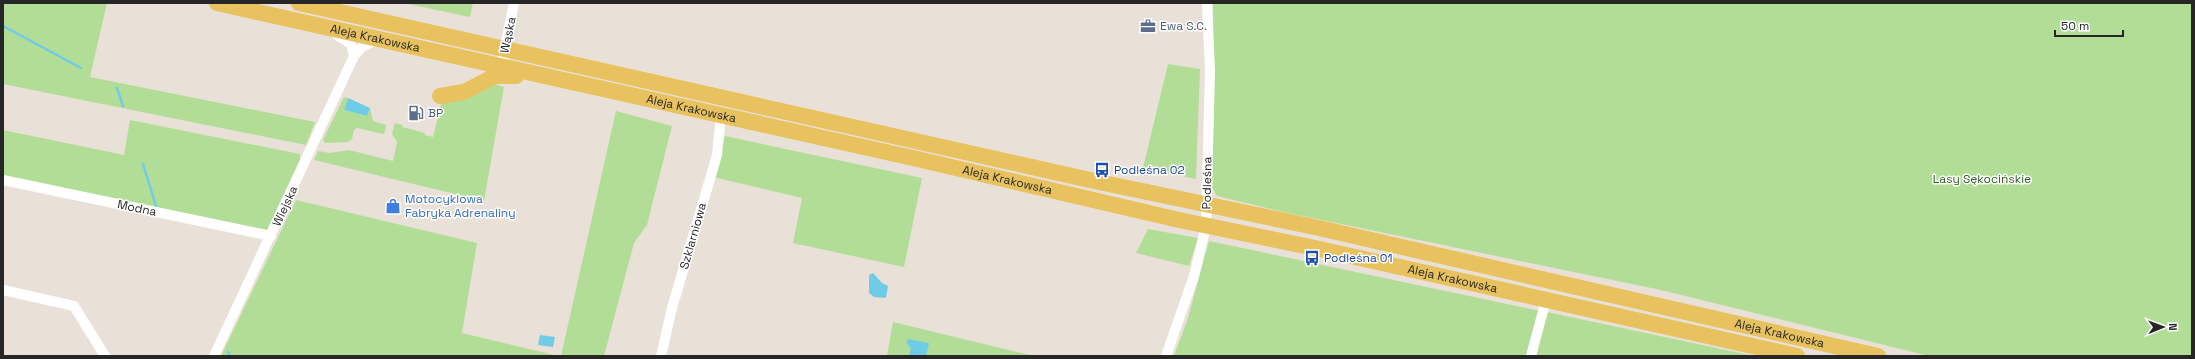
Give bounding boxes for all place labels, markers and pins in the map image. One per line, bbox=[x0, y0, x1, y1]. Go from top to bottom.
office icon: Ewa S.C. bbox=[1139, 17, 1157, 35]
place label: Ewa S.C. bbox=[1160, 18, 1207, 34]
fuel station icon: BP bbox=[407, 104, 425, 122]
place label: BP bbox=[428, 105, 443, 121]
bus stop icon: Podleśna 02 bbox=[1093, 161, 1111, 179]
place label: Podleśna 02 bbox=[1114, 162, 1185, 178]
place label: Motocyklowa Fabryka Adrenaliny bbox=[405, 191, 515, 221]
shop icon: Motocyklowa Fabryka Adrenaliny bbox=[384, 197, 402, 215]
bus stop icon: Podleśna 01 bbox=[1303, 249, 1321, 267]
place label: Podleśna 01 bbox=[1324, 250, 1393, 266]

